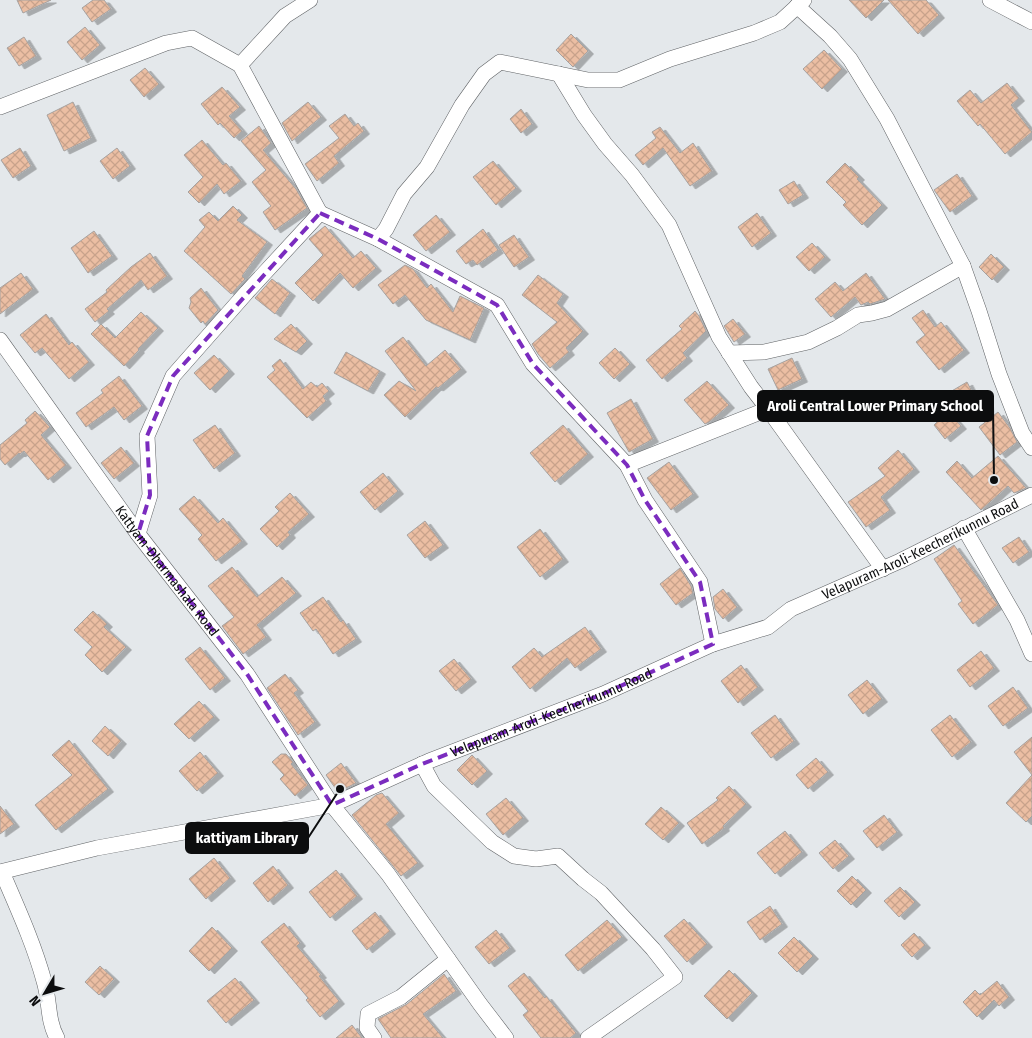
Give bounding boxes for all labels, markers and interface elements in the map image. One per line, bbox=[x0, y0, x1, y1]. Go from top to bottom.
callout: Aroli Central Lower Primary School bbox=[758, 391, 993, 421]
text: Aroli Central Lower Primary School bbox=[766, 397, 984, 415]
street label: Velapuram-Aroli-Keecherikunnu Road bbox=[819, 495, 1021, 603]
street label: Kattyam-Dharmashala Road bbox=[112, 502, 223, 639]
street label: Velapuram-Aroli-Keecherikunnu Road bbox=[448, 664, 655, 760]
callout: kattiyam Library bbox=[186, 823, 308, 853]
text: kattiyam Library bbox=[196, 829, 299, 847]
north arrow bbox=[20, 968, 70, 1018]
text: N bbox=[26, 992, 44, 1009]

